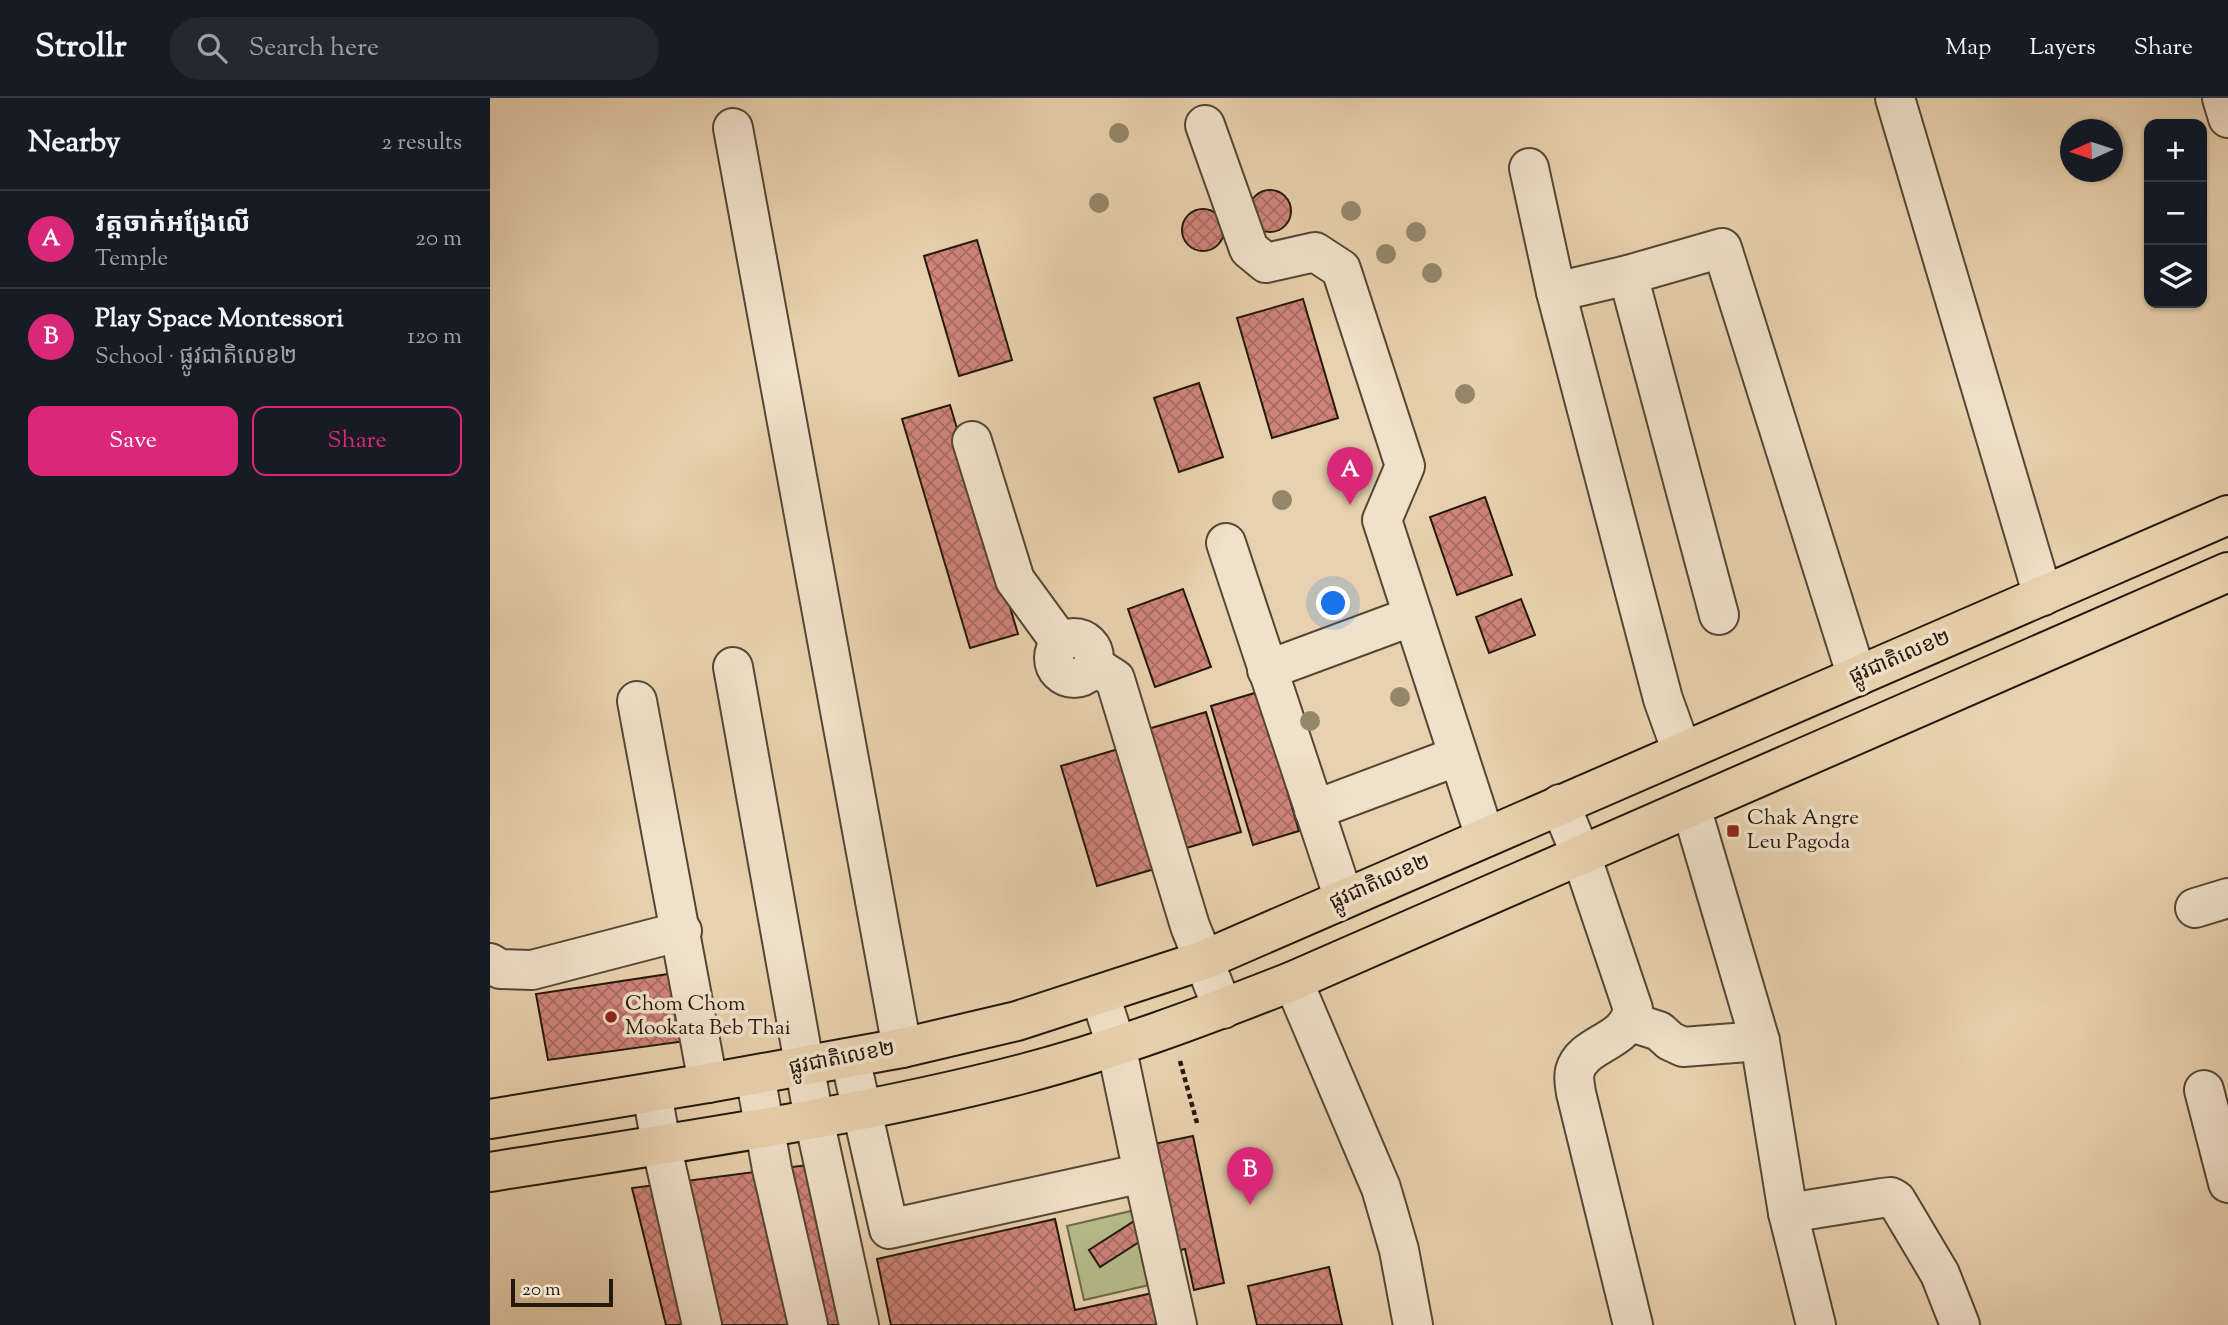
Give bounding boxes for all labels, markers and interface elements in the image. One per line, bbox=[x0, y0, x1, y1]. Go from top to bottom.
search box bbox=[169, 17, 659, 80]
text: Strollr bbox=[35, 24, 127, 72]
icon: search bbox=[193, 29, 231, 67]
text: Search here bbox=[249, 30, 379, 67]
text: Map bbox=[1945, 31, 1991, 65]
text: Layers bbox=[2029, 31, 2096, 65]
text: Share bbox=[2134, 31, 2193, 65]
north arrow bbox=[2060, 119, 2123, 182]
map controls bbox=[2144, 119, 2207, 308]
button: + bbox=[2144, 119, 2207, 182]
text: Nearby bbox=[28, 122, 120, 165]
text: 2 results bbox=[382, 127, 462, 160]
button: − bbox=[2144, 182, 2207, 245]
text: វត្តចាក់អង្រែលើ bbox=[95, 206, 250, 243]
text: A bbox=[42, 223, 60, 256]
text: 20 m bbox=[415, 223, 462, 256]
text: Temple bbox=[95, 243, 168, 276]
button: layers bbox=[2144, 245, 2207, 308]
text: Play Space Montessori bbox=[95, 301, 344, 338]
text: B bbox=[44, 321, 58, 354]
text: 120 m bbox=[407, 321, 462, 354]
text: School · ផ្លូវជាតិលេខ២ bbox=[95, 341, 297, 374]
button: Save bbox=[28, 406, 238, 476]
button: Share bbox=[252, 406, 462, 476]
pin: A bbox=[1327, 447, 1373, 505]
your location bbox=[1316, 586, 1350, 620]
street label: ផ្លូវជាតិលេខ២ bbox=[1845, 623, 1956, 695]
place label: Chak Angre Leu Pagoda bbox=[1747, 804, 1859, 858]
marker: Chak Angre Leu Pagoda bbox=[1725, 823, 1741, 839]
street label: ផ្លូវជាតិលេខ២ bbox=[1325, 847, 1436, 921]
place label: Chom Chom Mookata Beb Thai bbox=[625, 990, 791, 1044]
marker: Chom Chom Mookata Beb Thai bbox=[603, 1009, 619, 1025]
street label: ផ្លូវជាតិលេខ២ bbox=[786, 1034, 898, 1086]
pin: B bbox=[1227, 1147, 1273, 1205]
scale bar bbox=[511, 1276, 612, 1308]
text: 20 m bbox=[522, 1277, 561, 1304]

